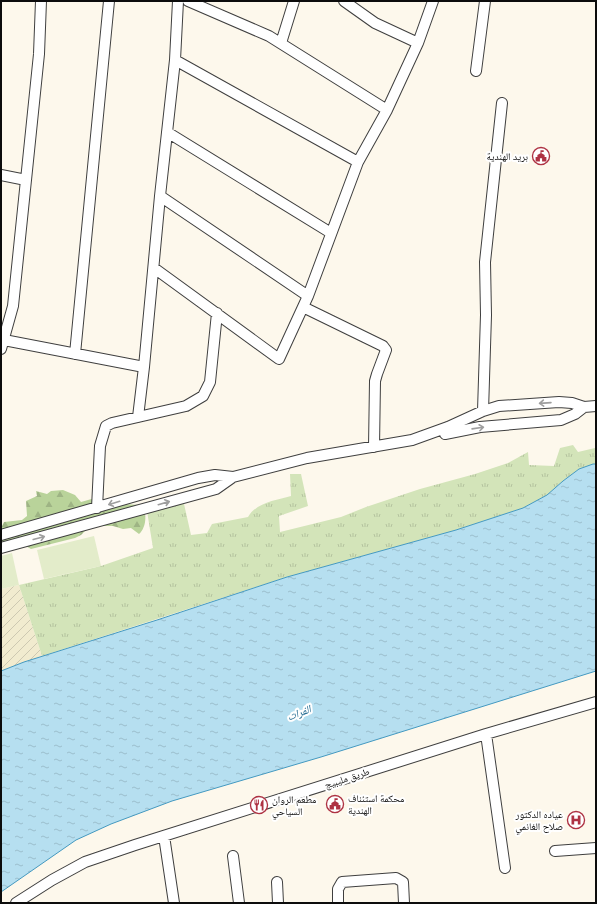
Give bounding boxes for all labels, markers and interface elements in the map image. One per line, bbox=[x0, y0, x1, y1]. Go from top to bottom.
public building icon: بريد الهندية bbox=[531, 146, 551, 166]
place label: بريد الهندية bbox=[487, 151, 528, 162]
one-way arrow bbox=[539, 399, 552, 406]
one-way arrow bbox=[471, 424, 484, 432]
one-way arrow bbox=[157, 499, 170, 506]
one-way arrow bbox=[108, 500, 121, 507]
one-way arrow bbox=[32, 534, 45, 541]
water label: الفرات bbox=[285, 702, 314, 724]
street label: طريق مليبيج bbox=[323, 765, 372, 791]
place label: محكمة استئناف الهندية bbox=[348, 793, 405, 816]
place label: مطعم الروان السياحي bbox=[272, 794, 317, 819]
public building icon: محكمة استئناف الهندية bbox=[325, 794, 345, 814]
restaurant icon: مطعم الروان السياحي bbox=[249, 795, 269, 815]
place label: عياده الدكتور صلاح الغانمي bbox=[515, 809, 563, 834]
hospital icon: عياده الدكتور صلاح الغانمي bbox=[566, 810, 586, 830]

